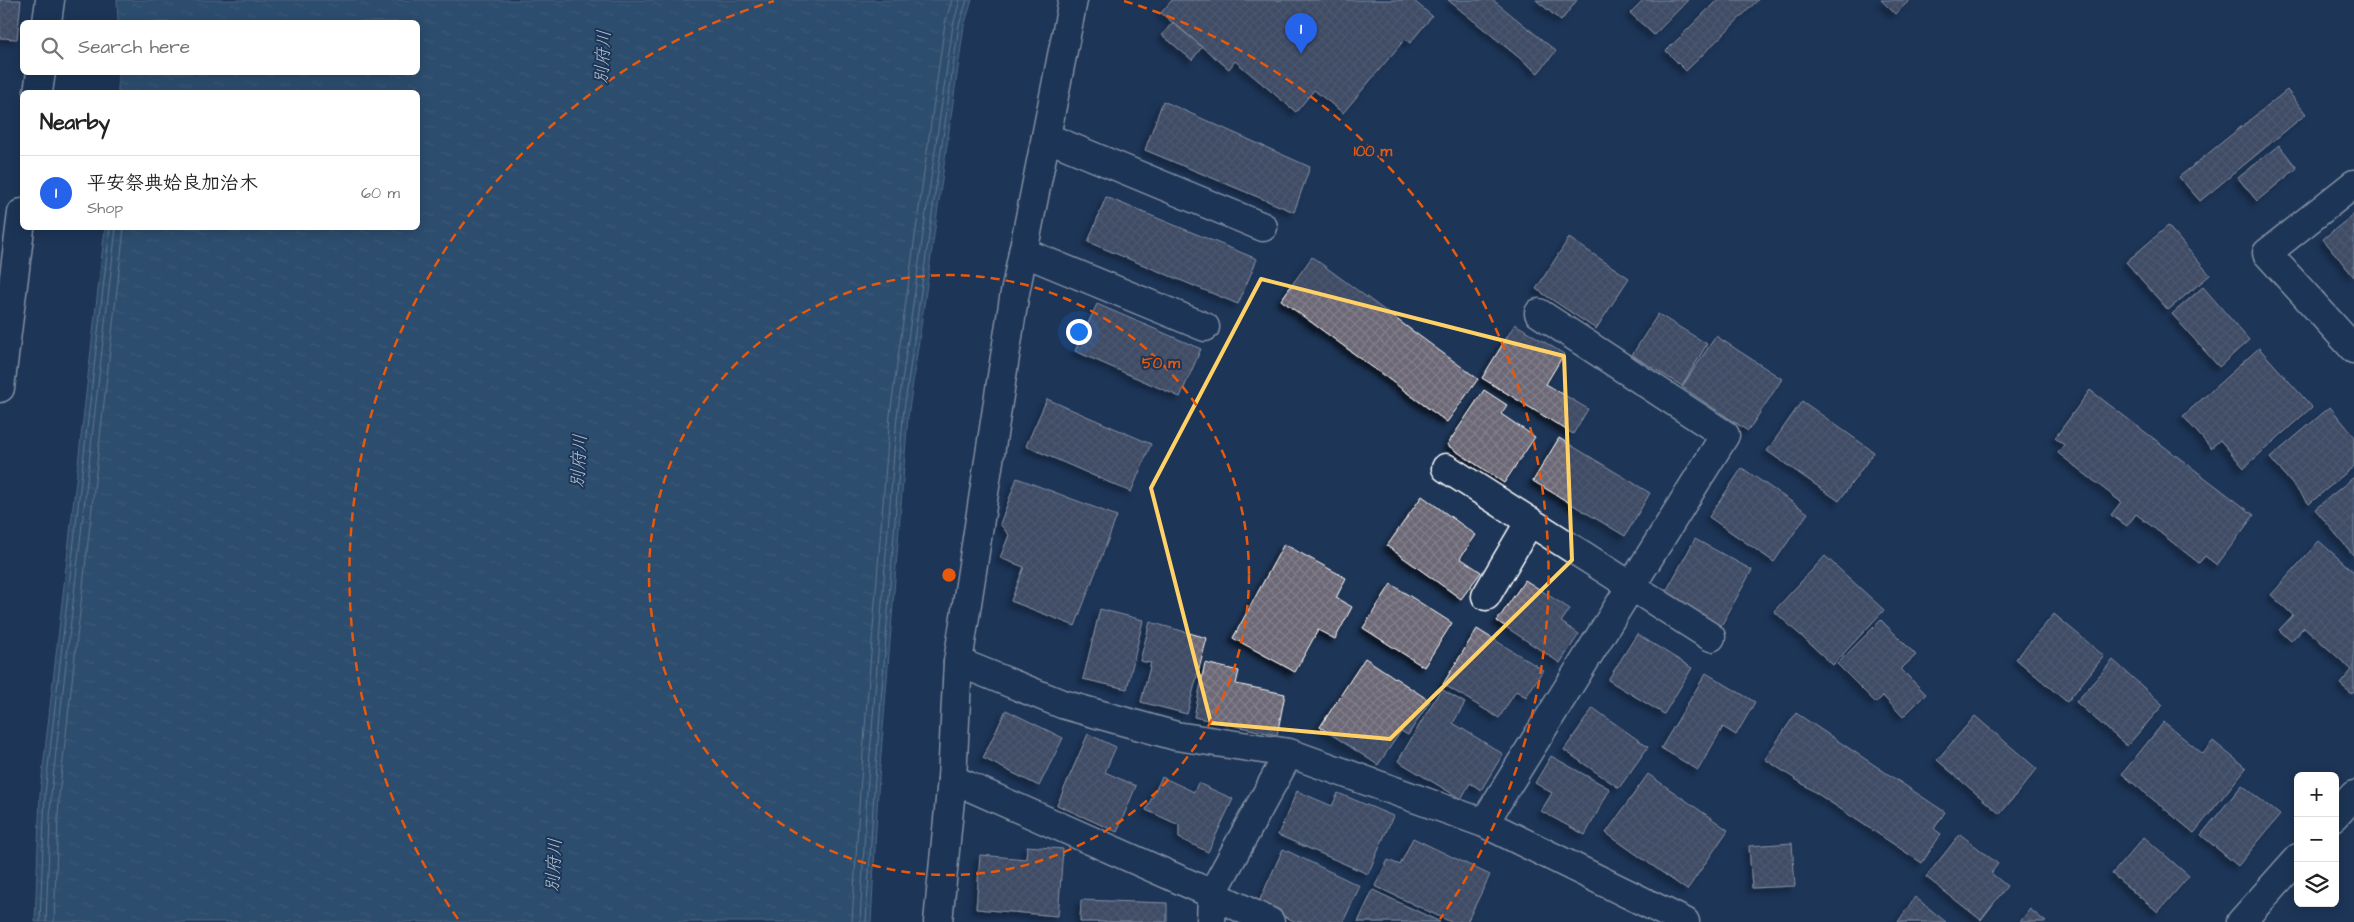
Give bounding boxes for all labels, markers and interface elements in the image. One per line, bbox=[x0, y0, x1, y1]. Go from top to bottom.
pin: 1 bbox=[1285, 13, 1317, 54]
search box bbox=[20, 20, 420, 75]
water label: 別府川 bbox=[589, 29, 617, 85]
icon: search bbox=[38, 34, 66, 62]
text: Search here bbox=[78, 34, 190, 61]
text: Nearby bbox=[40, 108, 110, 137]
text: 100 m bbox=[1354, 141, 1393, 162]
text: 平安祭典姶良加治木 bbox=[87, 170, 258, 197]
text: 1 bbox=[55, 182, 57, 204]
text: 60 m bbox=[361, 182, 400, 204]
text: Shop bbox=[87, 197, 123, 219]
your location bbox=[1066, 319, 1092, 345]
text: 50 m bbox=[1142, 353, 1180, 374]
water label: 別府川 bbox=[565, 433, 593, 489]
centre of rings bbox=[940, 566, 958, 584]
map controls bbox=[2294, 772, 2339, 907]
button: + bbox=[2294, 772, 2339, 817]
button: − bbox=[2294, 817, 2339, 862]
water label: 別府川 bbox=[540, 837, 568, 893]
button: layers bbox=[2294, 862, 2339, 907]

